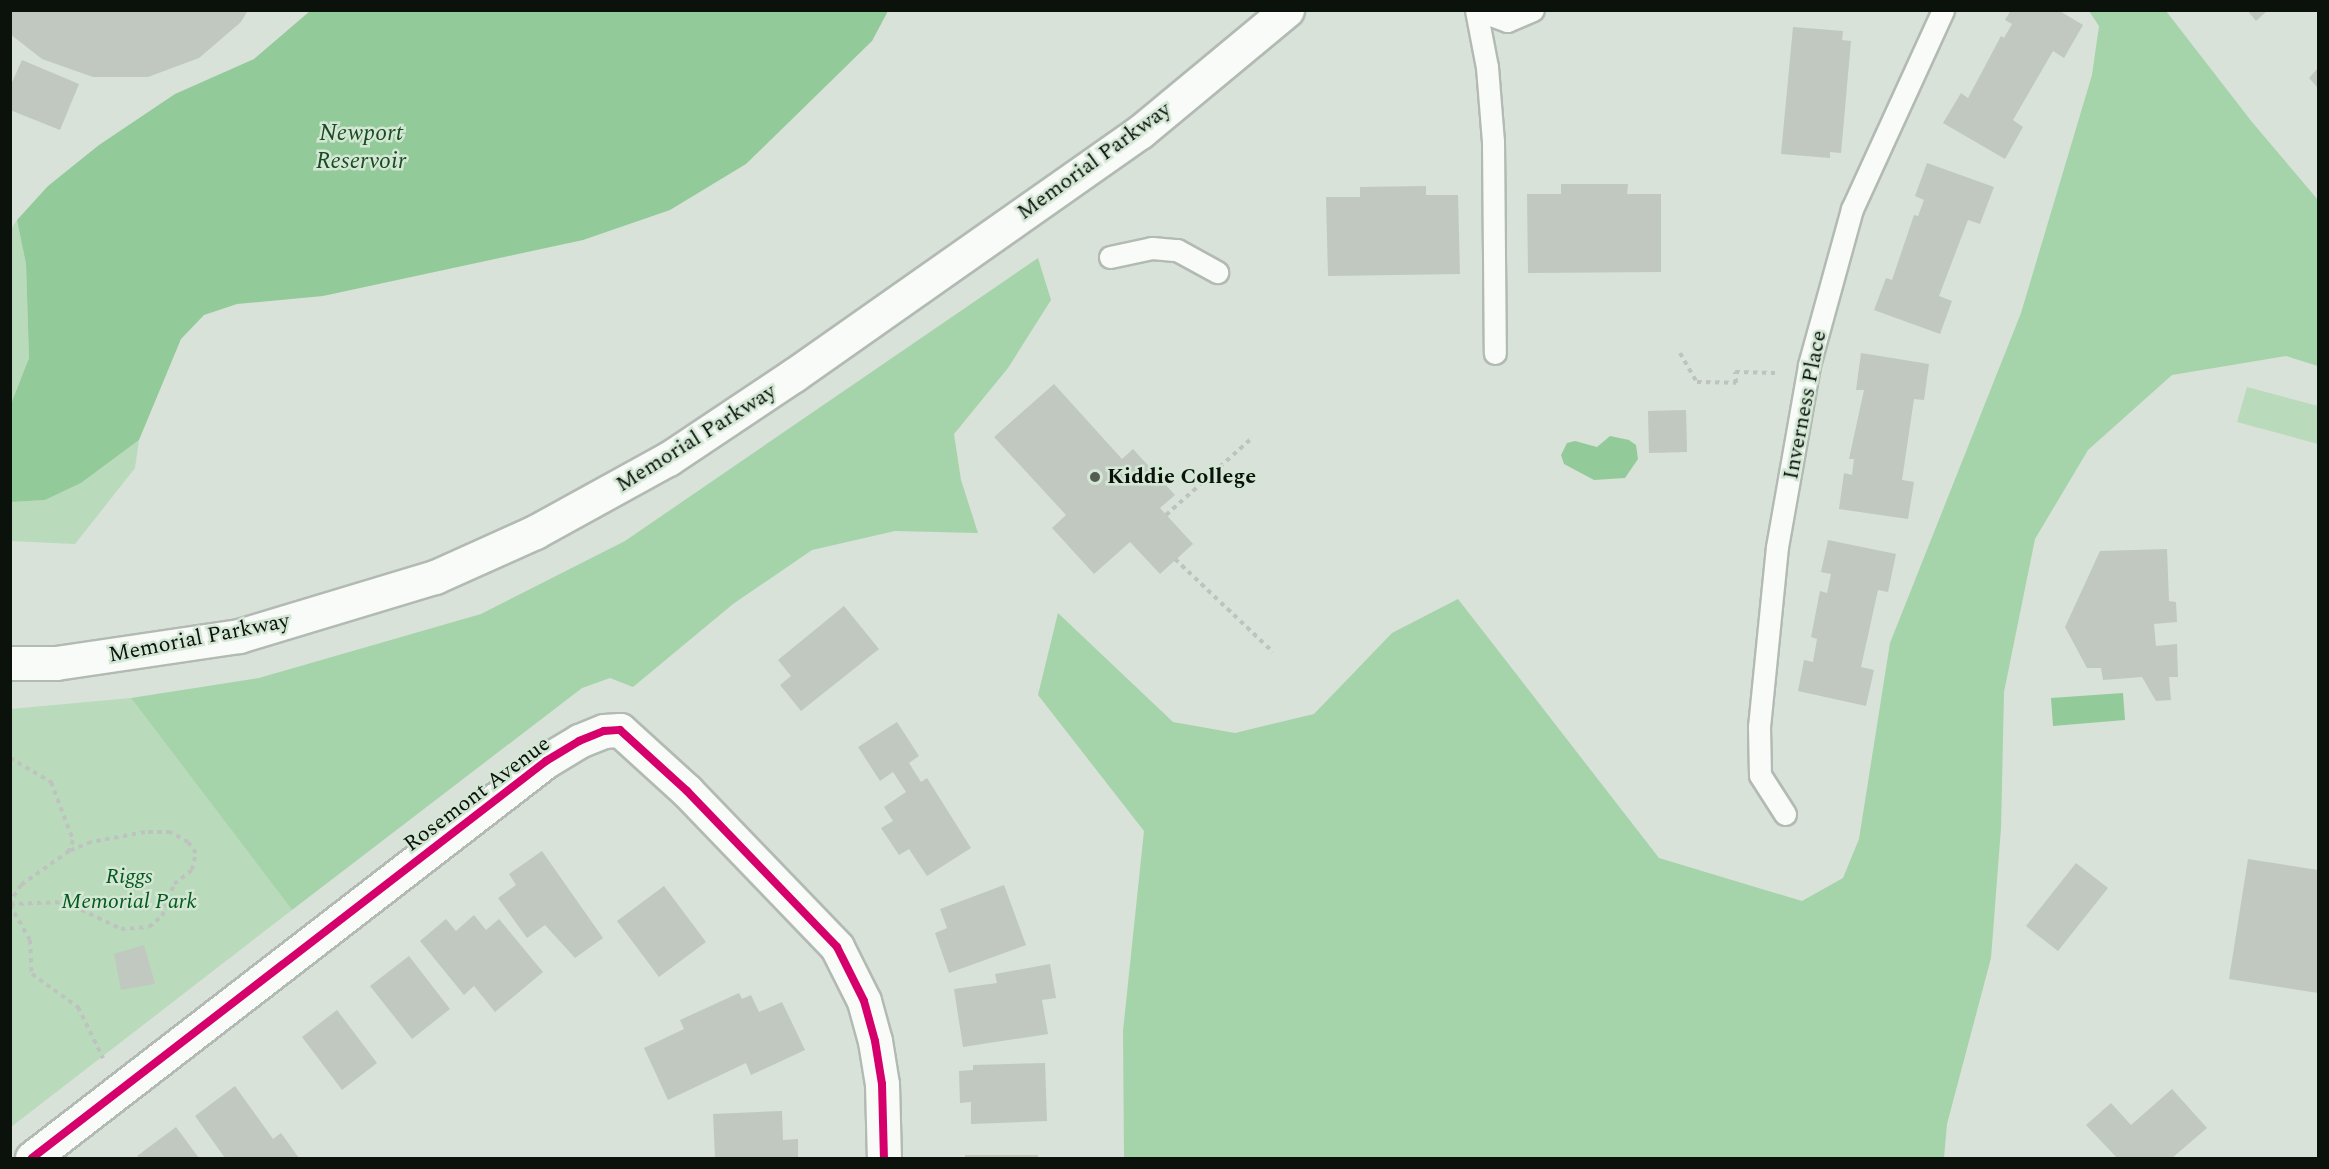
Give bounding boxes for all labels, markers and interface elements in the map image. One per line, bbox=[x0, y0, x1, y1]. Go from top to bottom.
street label: Memorial Parkway bbox=[1012, 96, 1176, 226]
water label: Newport Reservoir bbox=[316, 120, 406, 176]
street label: Inverness Place bbox=[1778, 328, 1832, 482]
street label: Memorial Parkway bbox=[611, 378, 781, 498]
place label: Kiddie College bbox=[1107, 464, 1256, 490]
marker: Kiddie College bbox=[1088, 470, 1102, 484]
street label: Memorial Parkway bbox=[106, 607, 292, 669]
street label: Rosemont Avenue bbox=[399, 730, 555, 858]
park label: Riggs Memorial Park bbox=[61, 863, 197, 914]

